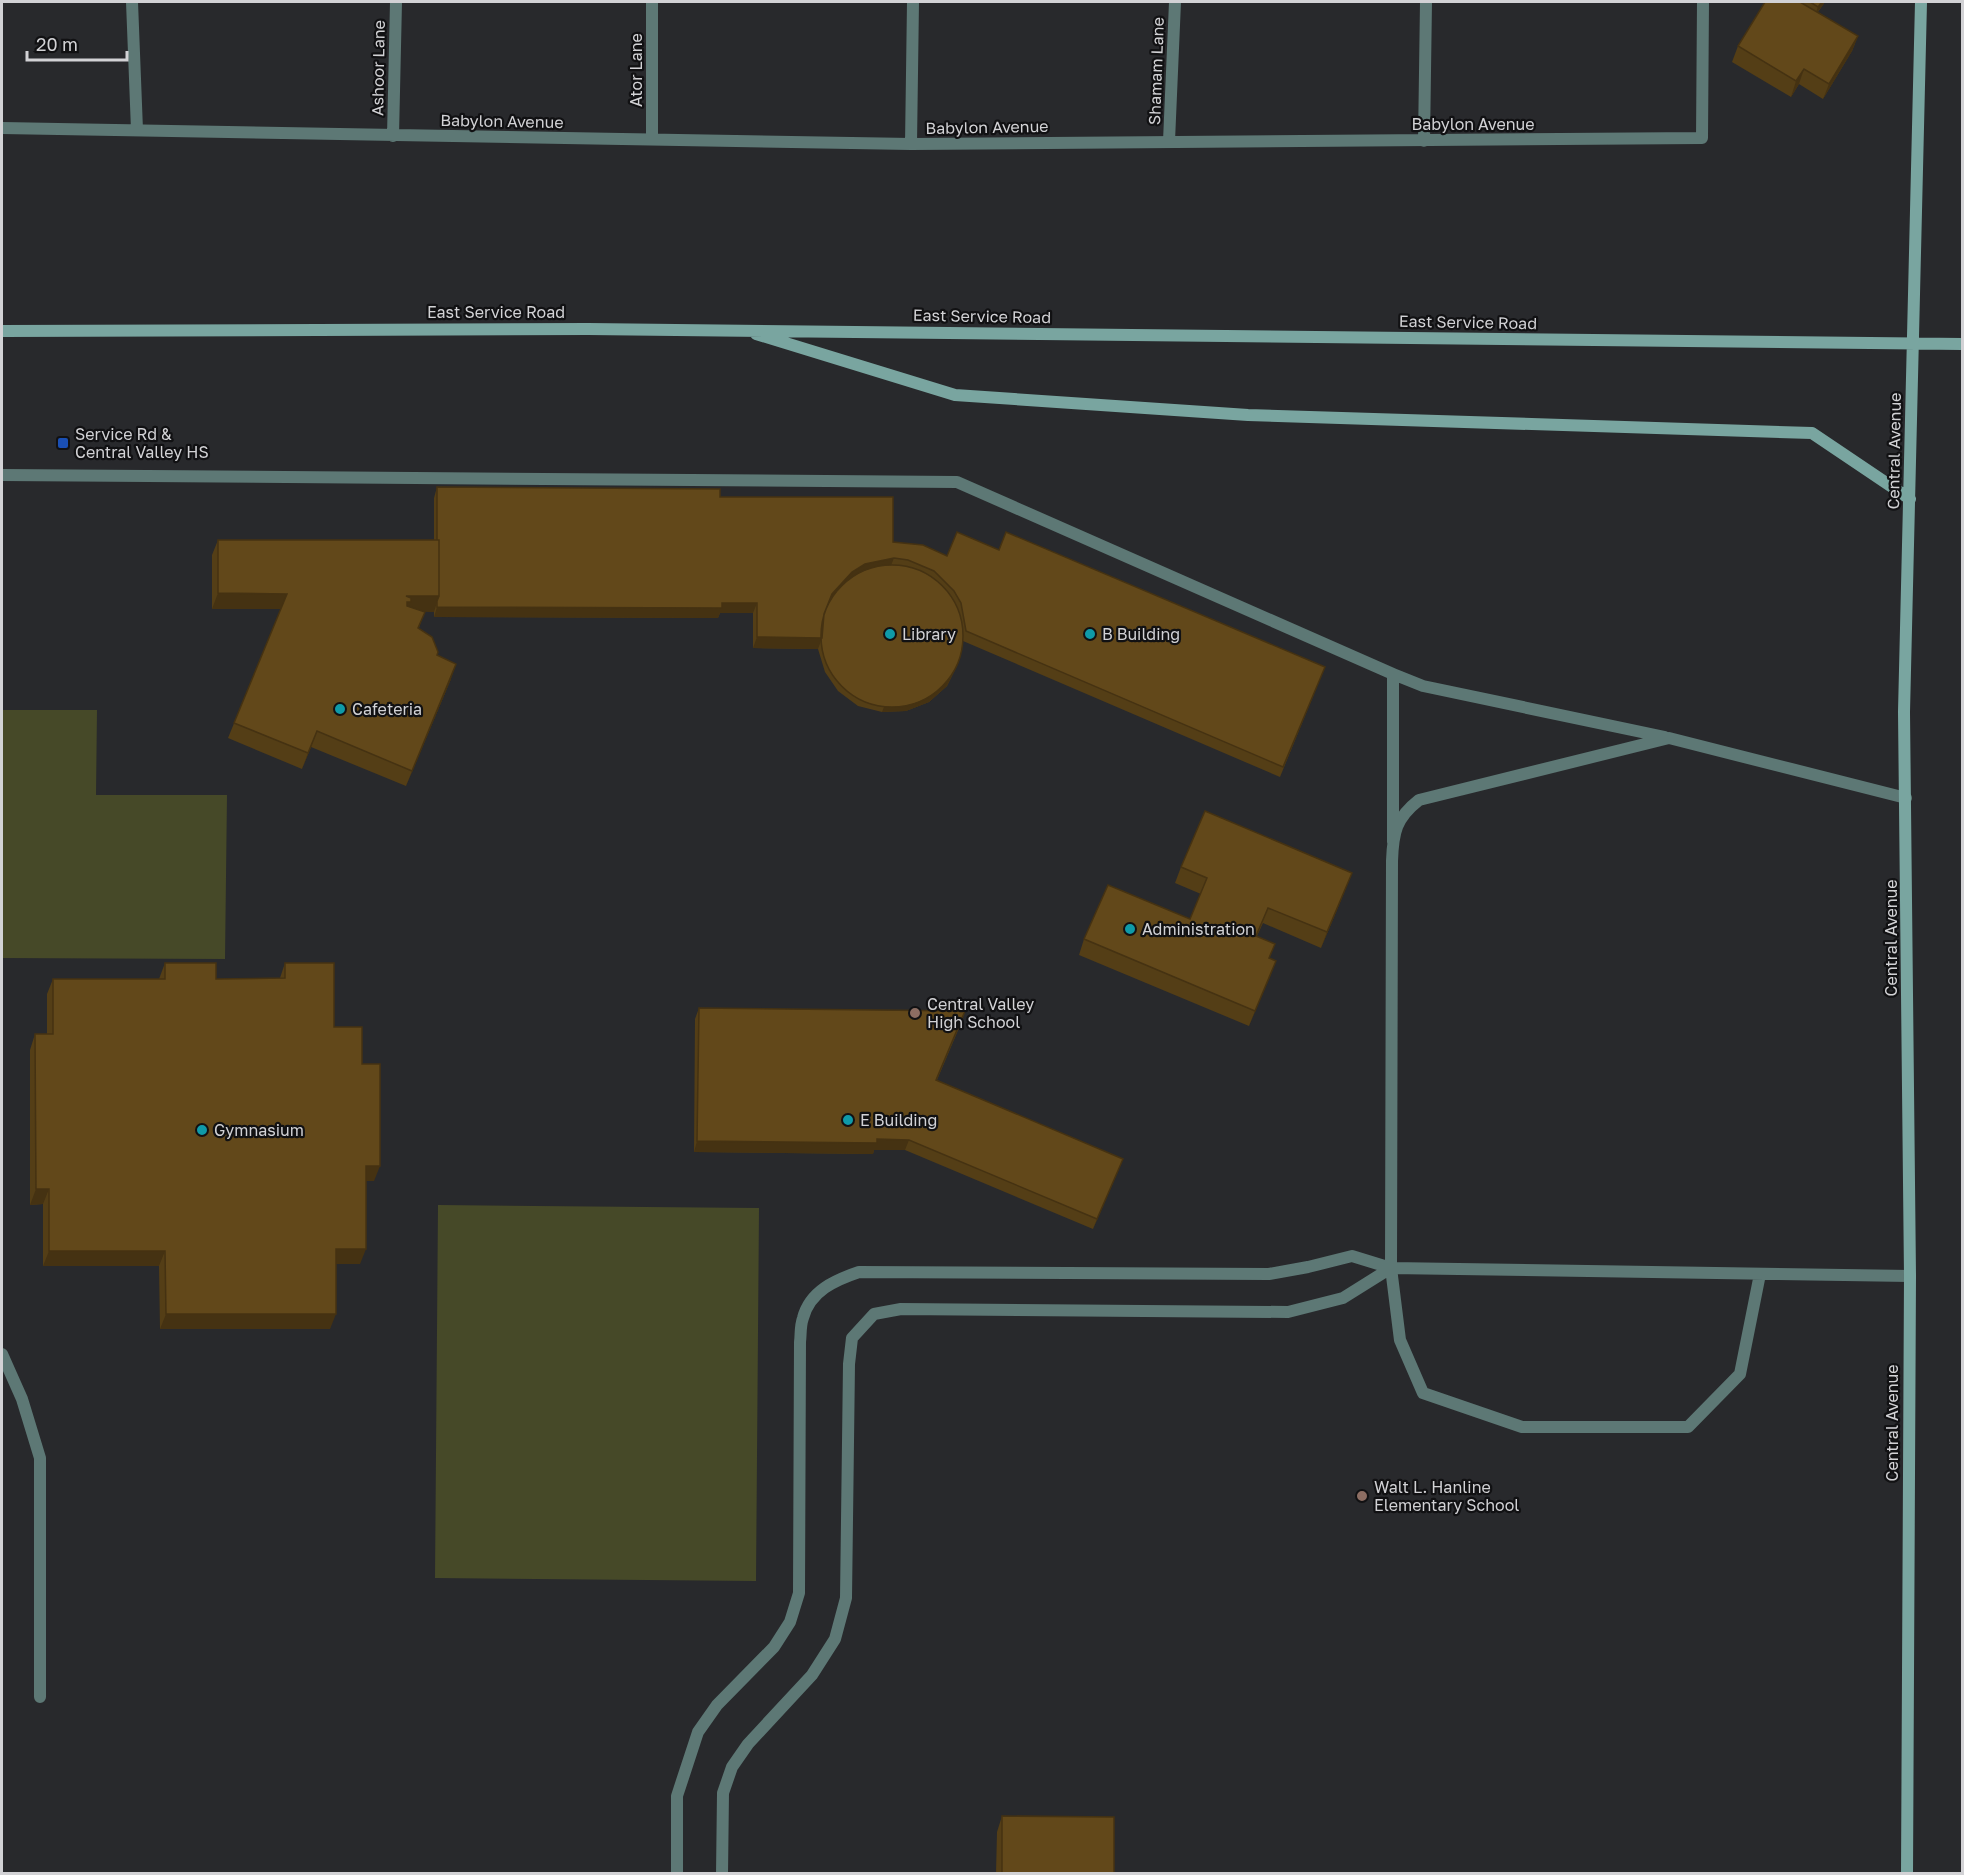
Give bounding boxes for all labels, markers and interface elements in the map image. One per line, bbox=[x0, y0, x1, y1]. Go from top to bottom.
street label: Shamam Lane bbox=[1144, 17, 1168, 125]
street label: Ashoor Lane bbox=[367, 20, 389, 116]
scale bar bbox=[27, 24, 128, 62]
text: 20 m bbox=[36, 33, 78, 55]
street label: Ator Lane bbox=[626, 33, 646, 107]
street label: Babylon Avenue bbox=[440, 110, 564, 132]
street label: Babylon Avenue bbox=[1411, 114, 1535, 134]
street label: Babylon Avenue bbox=[925, 116, 1049, 138]
street label: East Service Road bbox=[427, 302, 565, 322]
street label: East Service Road bbox=[913, 305, 1051, 327]
street label: East Service Road bbox=[1399, 311, 1537, 333]
street label: Central Avenue bbox=[1883, 392, 1905, 510]
place label: Service Rd & Central Valley HS bbox=[75, 424, 209, 462]
marker: Service Rd & Central Valley HS bbox=[56, 436, 70, 450]
place label: Library bbox=[902, 624, 956, 644]
place label: B Building bbox=[1102, 624, 1180, 644]
marker: Library bbox=[883, 627, 897, 641]
marker: B Building bbox=[1083, 627, 1097, 641]
place label: Cafeteria bbox=[352, 699, 422, 719]
marker: Cafeteria bbox=[333, 702, 347, 716]
street label: Central Avenue bbox=[1881, 880, 1901, 996]
place label: Administration bbox=[1142, 919, 1255, 939]
marker: Administration bbox=[1123, 922, 1137, 936]
place label: Central Valley High School bbox=[927, 994, 1034, 1032]
marker: Central Valley High School bbox=[908, 1006, 922, 1020]
place label: E Building bbox=[860, 1110, 937, 1130]
marker: E Building bbox=[841, 1113, 855, 1127]
place label: Gymnasium bbox=[214, 1120, 304, 1140]
marker: Gymnasium bbox=[195, 1123, 209, 1137]
street label: Central Avenue bbox=[1882, 1365, 1902, 1481]
place label: Walt L. Hanline Elementary School bbox=[1374, 1477, 1519, 1515]
marker: Walt L. Hanline Elementary School bbox=[1355, 1489, 1369, 1503]

